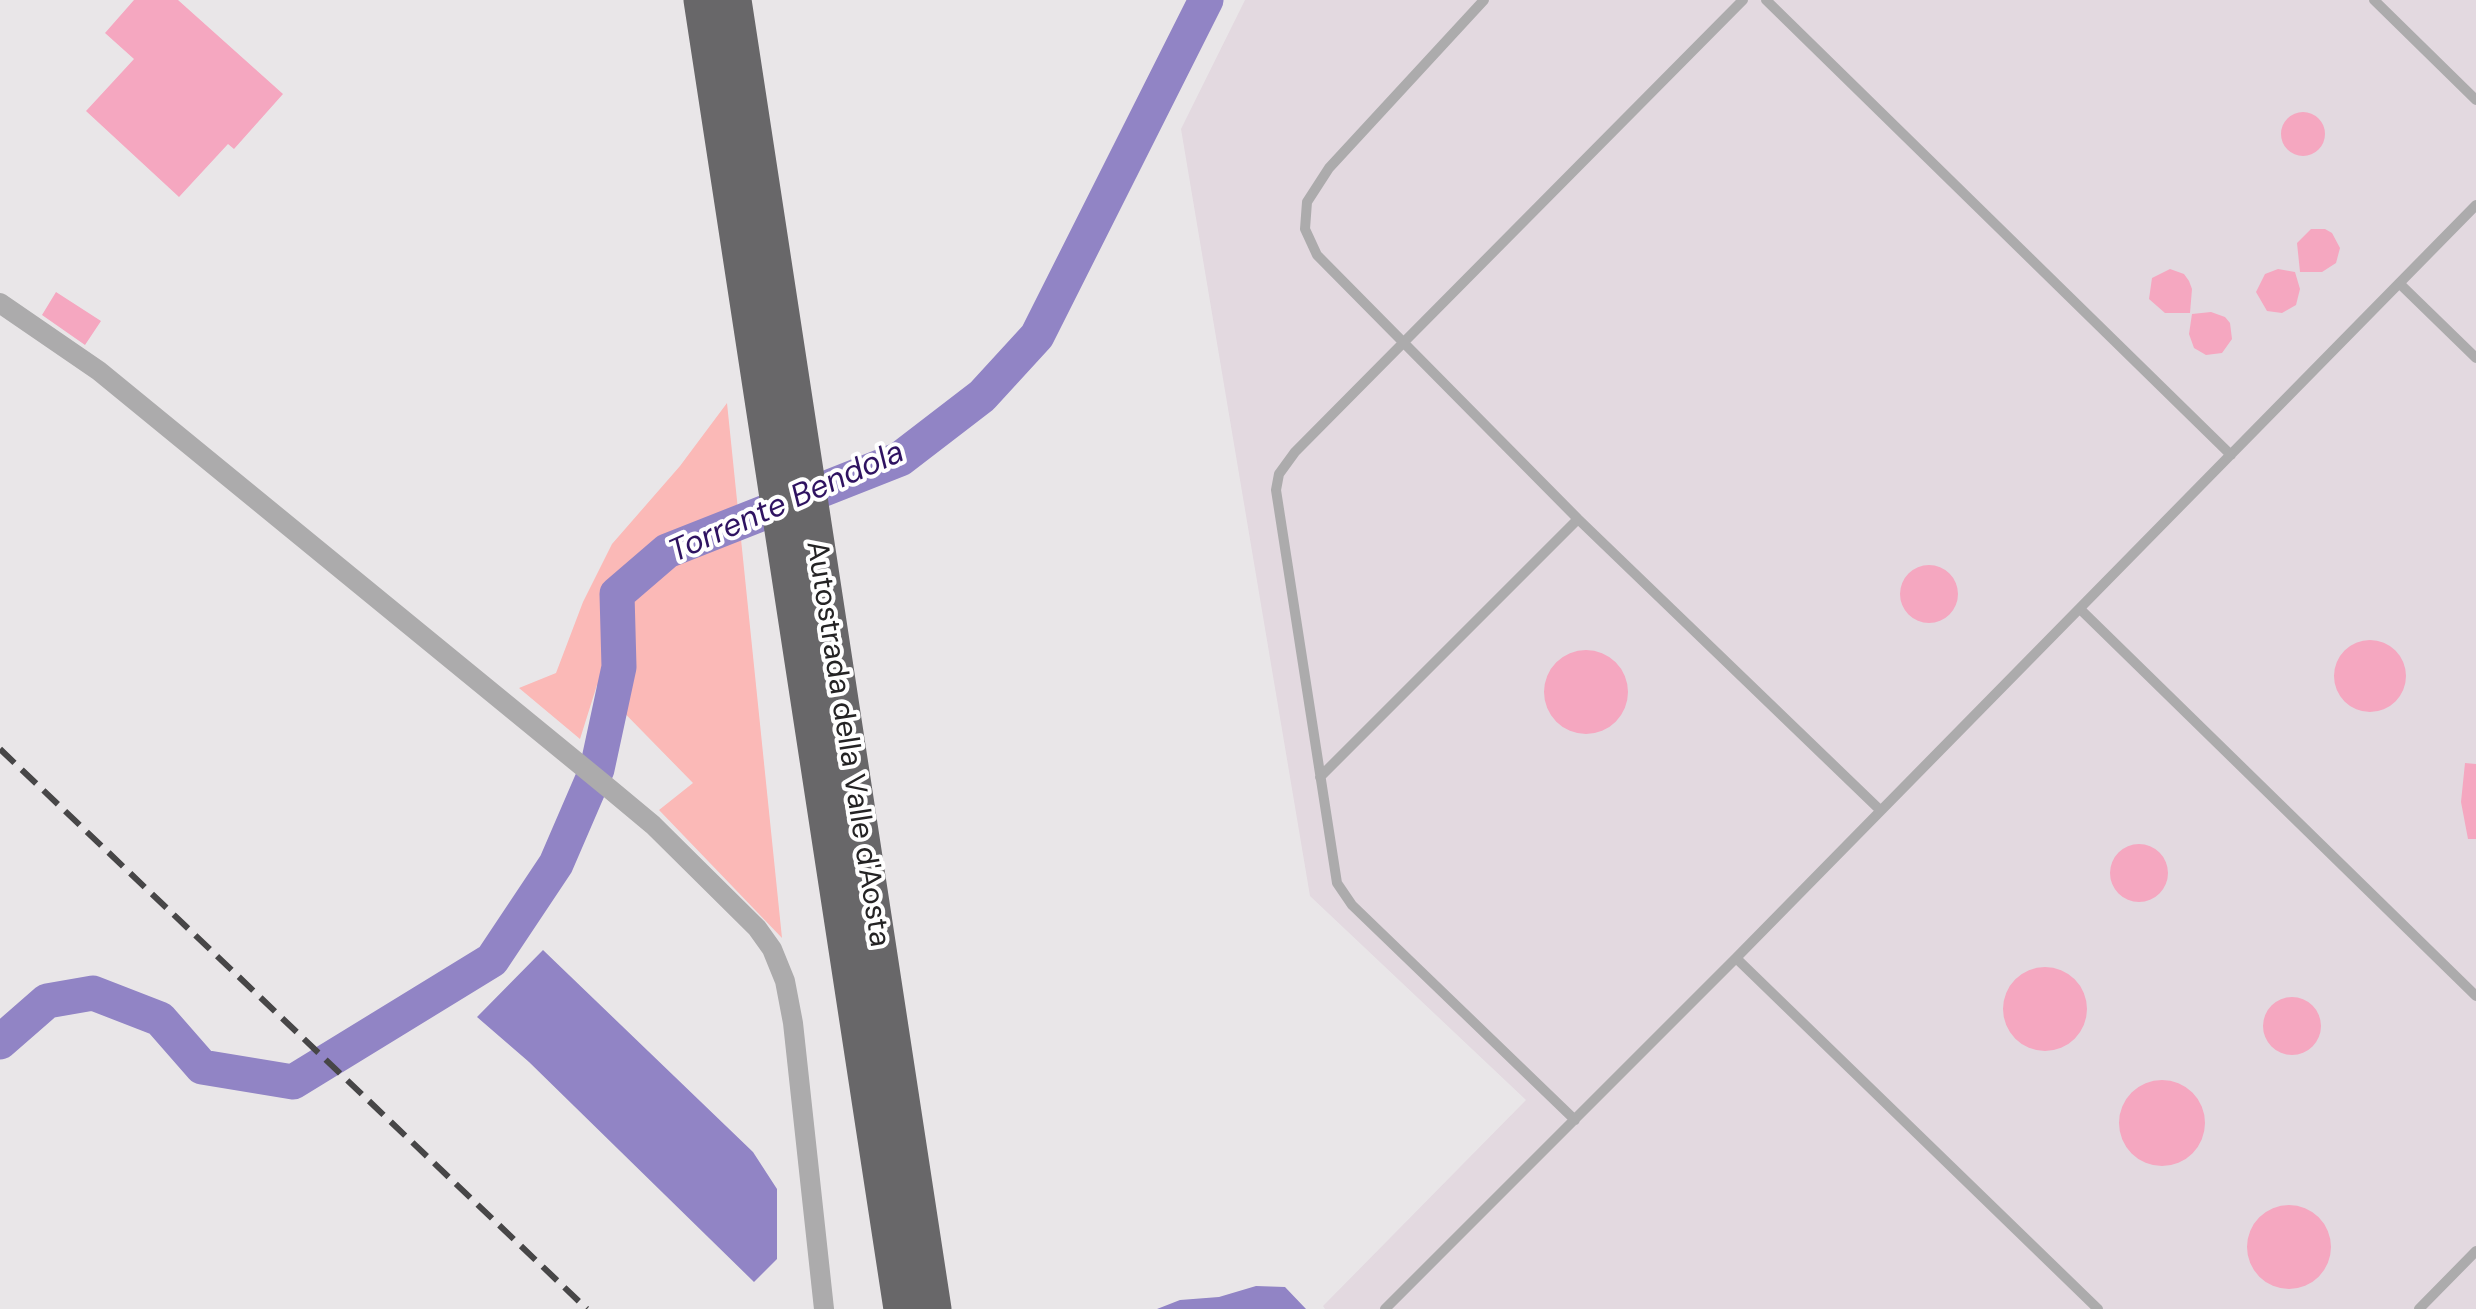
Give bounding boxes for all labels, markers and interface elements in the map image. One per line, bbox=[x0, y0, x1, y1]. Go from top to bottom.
water label: Torrente Bendola bbox=[663, 434, 911, 572]
street label: Autostrada della Valle d'Aosta bbox=[797, 539, 897, 949]

